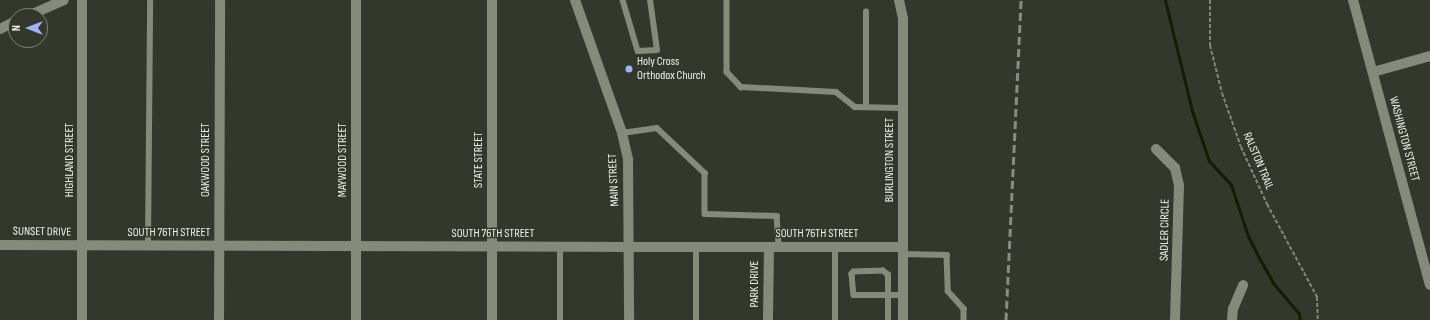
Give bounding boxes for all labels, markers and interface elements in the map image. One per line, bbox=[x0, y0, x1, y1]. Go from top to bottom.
north arrow bbox=[8, 8, 48, 48]
text: N bbox=[10, 25, 23, 31]
place label: Holy Cross Orthodox Church bbox=[637, 55, 706, 83]
marker: Holy Cross Orthodox Church bbox=[624, 64, 634, 74]
street label: WASHINGTON STREET bbox=[1386, 95, 1422, 183]
street label: BURLINGTON STREET bbox=[883, 118, 897, 202]
street label: HIGHLAND STREET bbox=[63, 123, 77, 197]
street label: OAKWOOD STREET bbox=[199, 123, 213, 197]
street label: MAYWOOD STREET bbox=[336, 123, 350, 197]
street label: RALSTON TRAIL bbox=[1239, 130, 1277, 192]
street label: STATE STREET bbox=[472, 132, 486, 188]
street label: MAIN STREET bbox=[605, 153, 623, 207]
street label: SADLER CIRCLE bbox=[1157, 199, 1173, 261]
street label: SUNSET DRIVE bbox=[13, 224, 71, 240]
street label: SOUTH 76TH STREET bbox=[128, 226, 210, 240]
street label: SOUTH 76TH STREET bbox=[452, 227, 534, 241]
street label: SOUTH 76TH STREET bbox=[776, 227, 858, 241]
street label: PARK DRIVE bbox=[748, 260, 762, 308]

